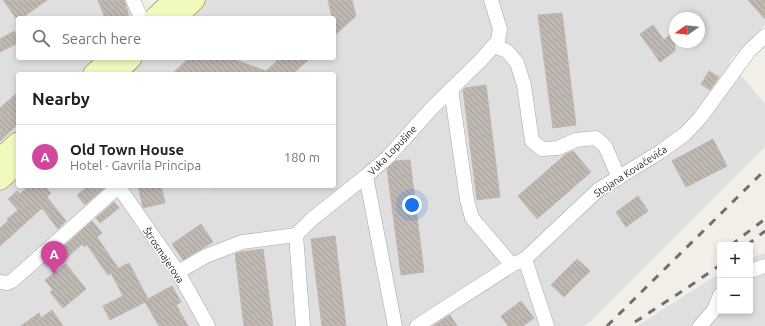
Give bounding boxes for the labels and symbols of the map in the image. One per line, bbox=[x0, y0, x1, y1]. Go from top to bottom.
north arrow bbox=[669, 12, 705, 48]
street label: Vuka Lopušine bbox=[366, 123, 419, 178]
street label: Stojana Kovačevića bbox=[592, 144, 669, 199]
your location bbox=[402, 195, 422, 215]
street label: Štrosmajerova bbox=[141, 225, 187, 285]
pin: A bbox=[41, 241, 67, 274]

